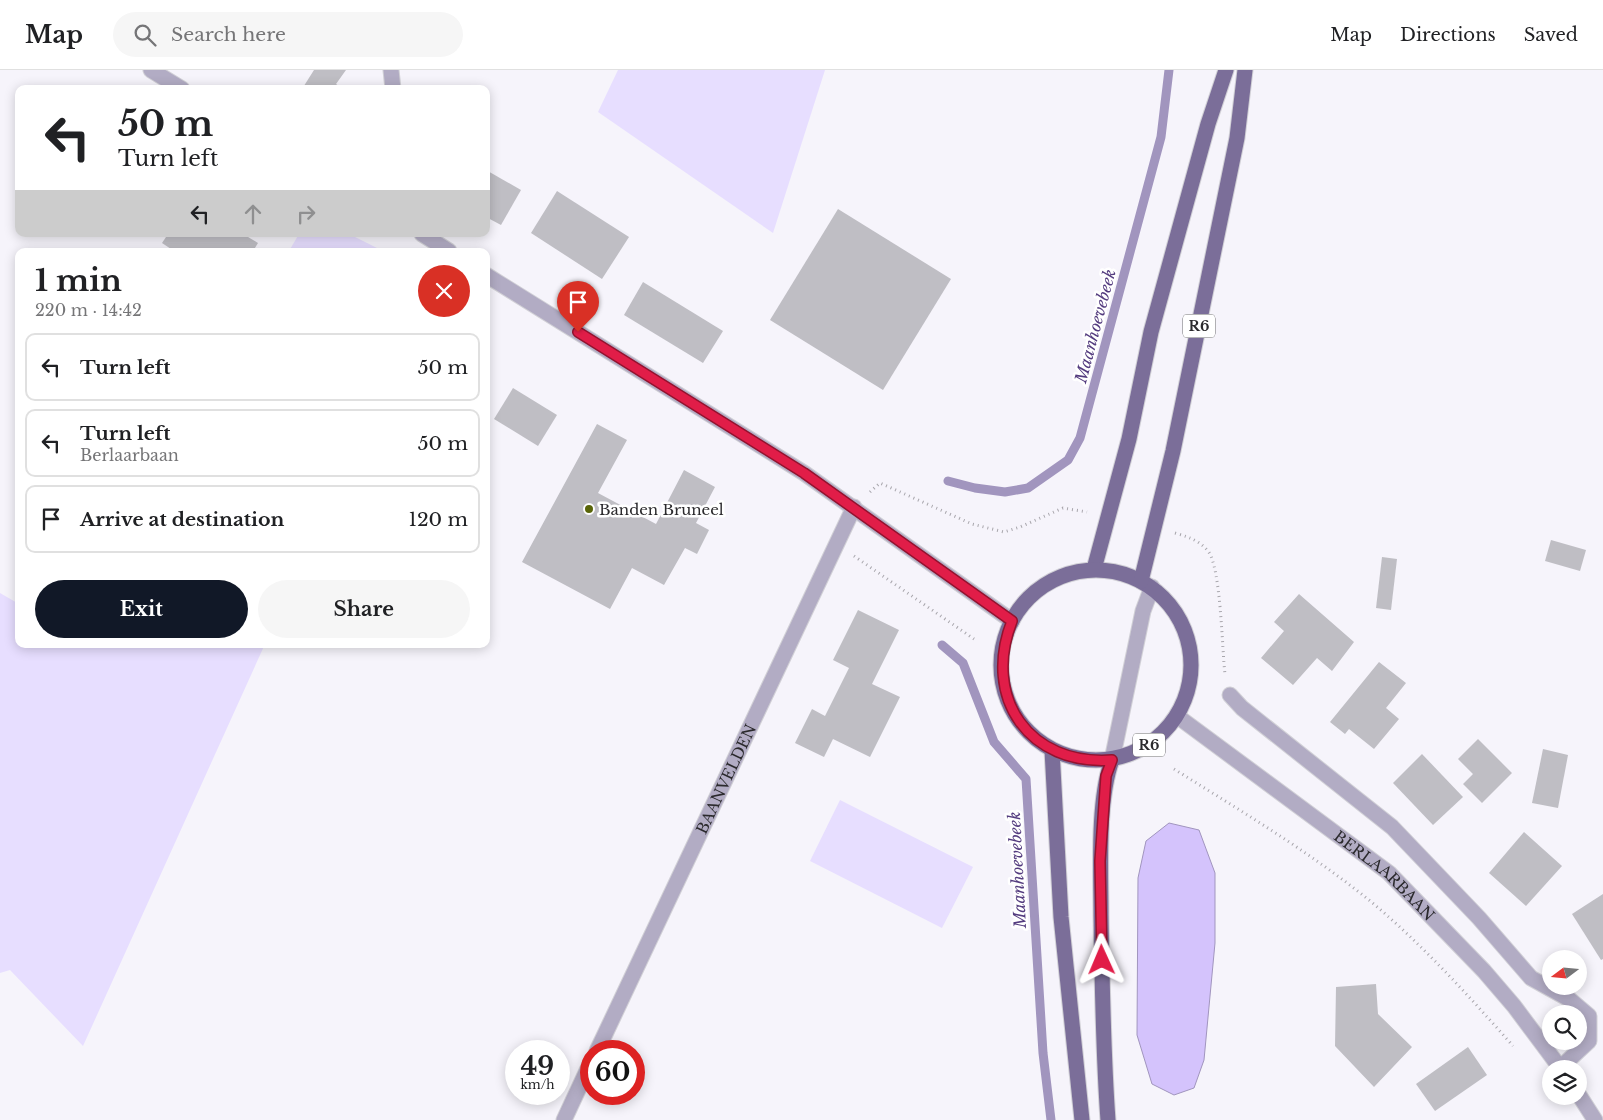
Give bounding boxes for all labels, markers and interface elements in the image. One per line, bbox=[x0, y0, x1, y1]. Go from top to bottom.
search box bbox=[113, 12, 463, 57]
text: Map bbox=[25, 20, 83, 49]
icon: search bbox=[131, 21, 159, 49]
text: Search here bbox=[171, 23, 286, 46]
text: Map bbox=[1330, 24, 1372, 46]
text: Directions bbox=[1400, 24, 1496, 46]
text: Saved bbox=[1524, 24, 1578, 46]
text: 50 m bbox=[118, 102, 213, 145]
icon: left bbox=[35, 105, 100, 170]
text: Turn left bbox=[118, 145, 218, 172]
icon: left bbox=[186, 200, 214, 228]
icon: ahead bbox=[239, 200, 267, 228]
icon: right bbox=[292, 200, 320, 228]
text: 1 min bbox=[35, 262, 122, 299]
button: close bbox=[418, 265, 470, 317]
water label: Maanhoevebeek bbox=[1070, 267, 1120, 386]
pin bbox=[557, 281, 599, 332]
icon: arrive bbox=[564, 288, 592, 316]
text: 220 m · 14:42 bbox=[35, 300, 142, 320]
road number: R6 bbox=[1183, 315, 1215, 338]
icon: left bbox=[37, 353, 65, 381]
text: Turn left bbox=[80, 356, 171, 379]
text: 50 m bbox=[418, 356, 468, 379]
text: Turn left bbox=[80, 422, 171, 445]
icon: left bbox=[37, 429, 65, 457]
text: 50 m bbox=[418, 432, 468, 455]
text: Berlaarbaan bbox=[80, 445, 179, 465]
place label: Banden Bruneel bbox=[599, 500, 724, 519]
marker: Banden Bruneel bbox=[583, 503, 595, 515]
icon: arrive bbox=[37, 505, 65, 533]
text: Arrive at destination bbox=[80, 508, 284, 531]
text: 120 m bbox=[408, 508, 468, 531]
button: Exit bbox=[35, 580, 248, 638]
button: Share bbox=[258, 580, 470, 638]
street label: BAANVELDEN bbox=[692, 721, 760, 837]
road number: R6 bbox=[1133, 734, 1165, 756]
water label: Maanhoevebeek bbox=[1004, 811, 1030, 930]
street label: BERLAARBAAN bbox=[1330, 826, 1439, 924]
position arrow bbox=[1075, 933, 1127, 985]
north arrow bbox=[1542, 950, 1588, 995]
map controls bbox=[1542, 950, 1587, 1105]
button: search bbox=[1542, 1005, 1587, 1050]
speed limit sign: 60 bbox=[580, 1040, 645, 1105]
text: 49 bbox=[521, 1051, 554, 1082]
button: layers bbox=[1542, 1060, 1587, 1105]
text: km/h bbox=[520, 1077, 555, 1092]

